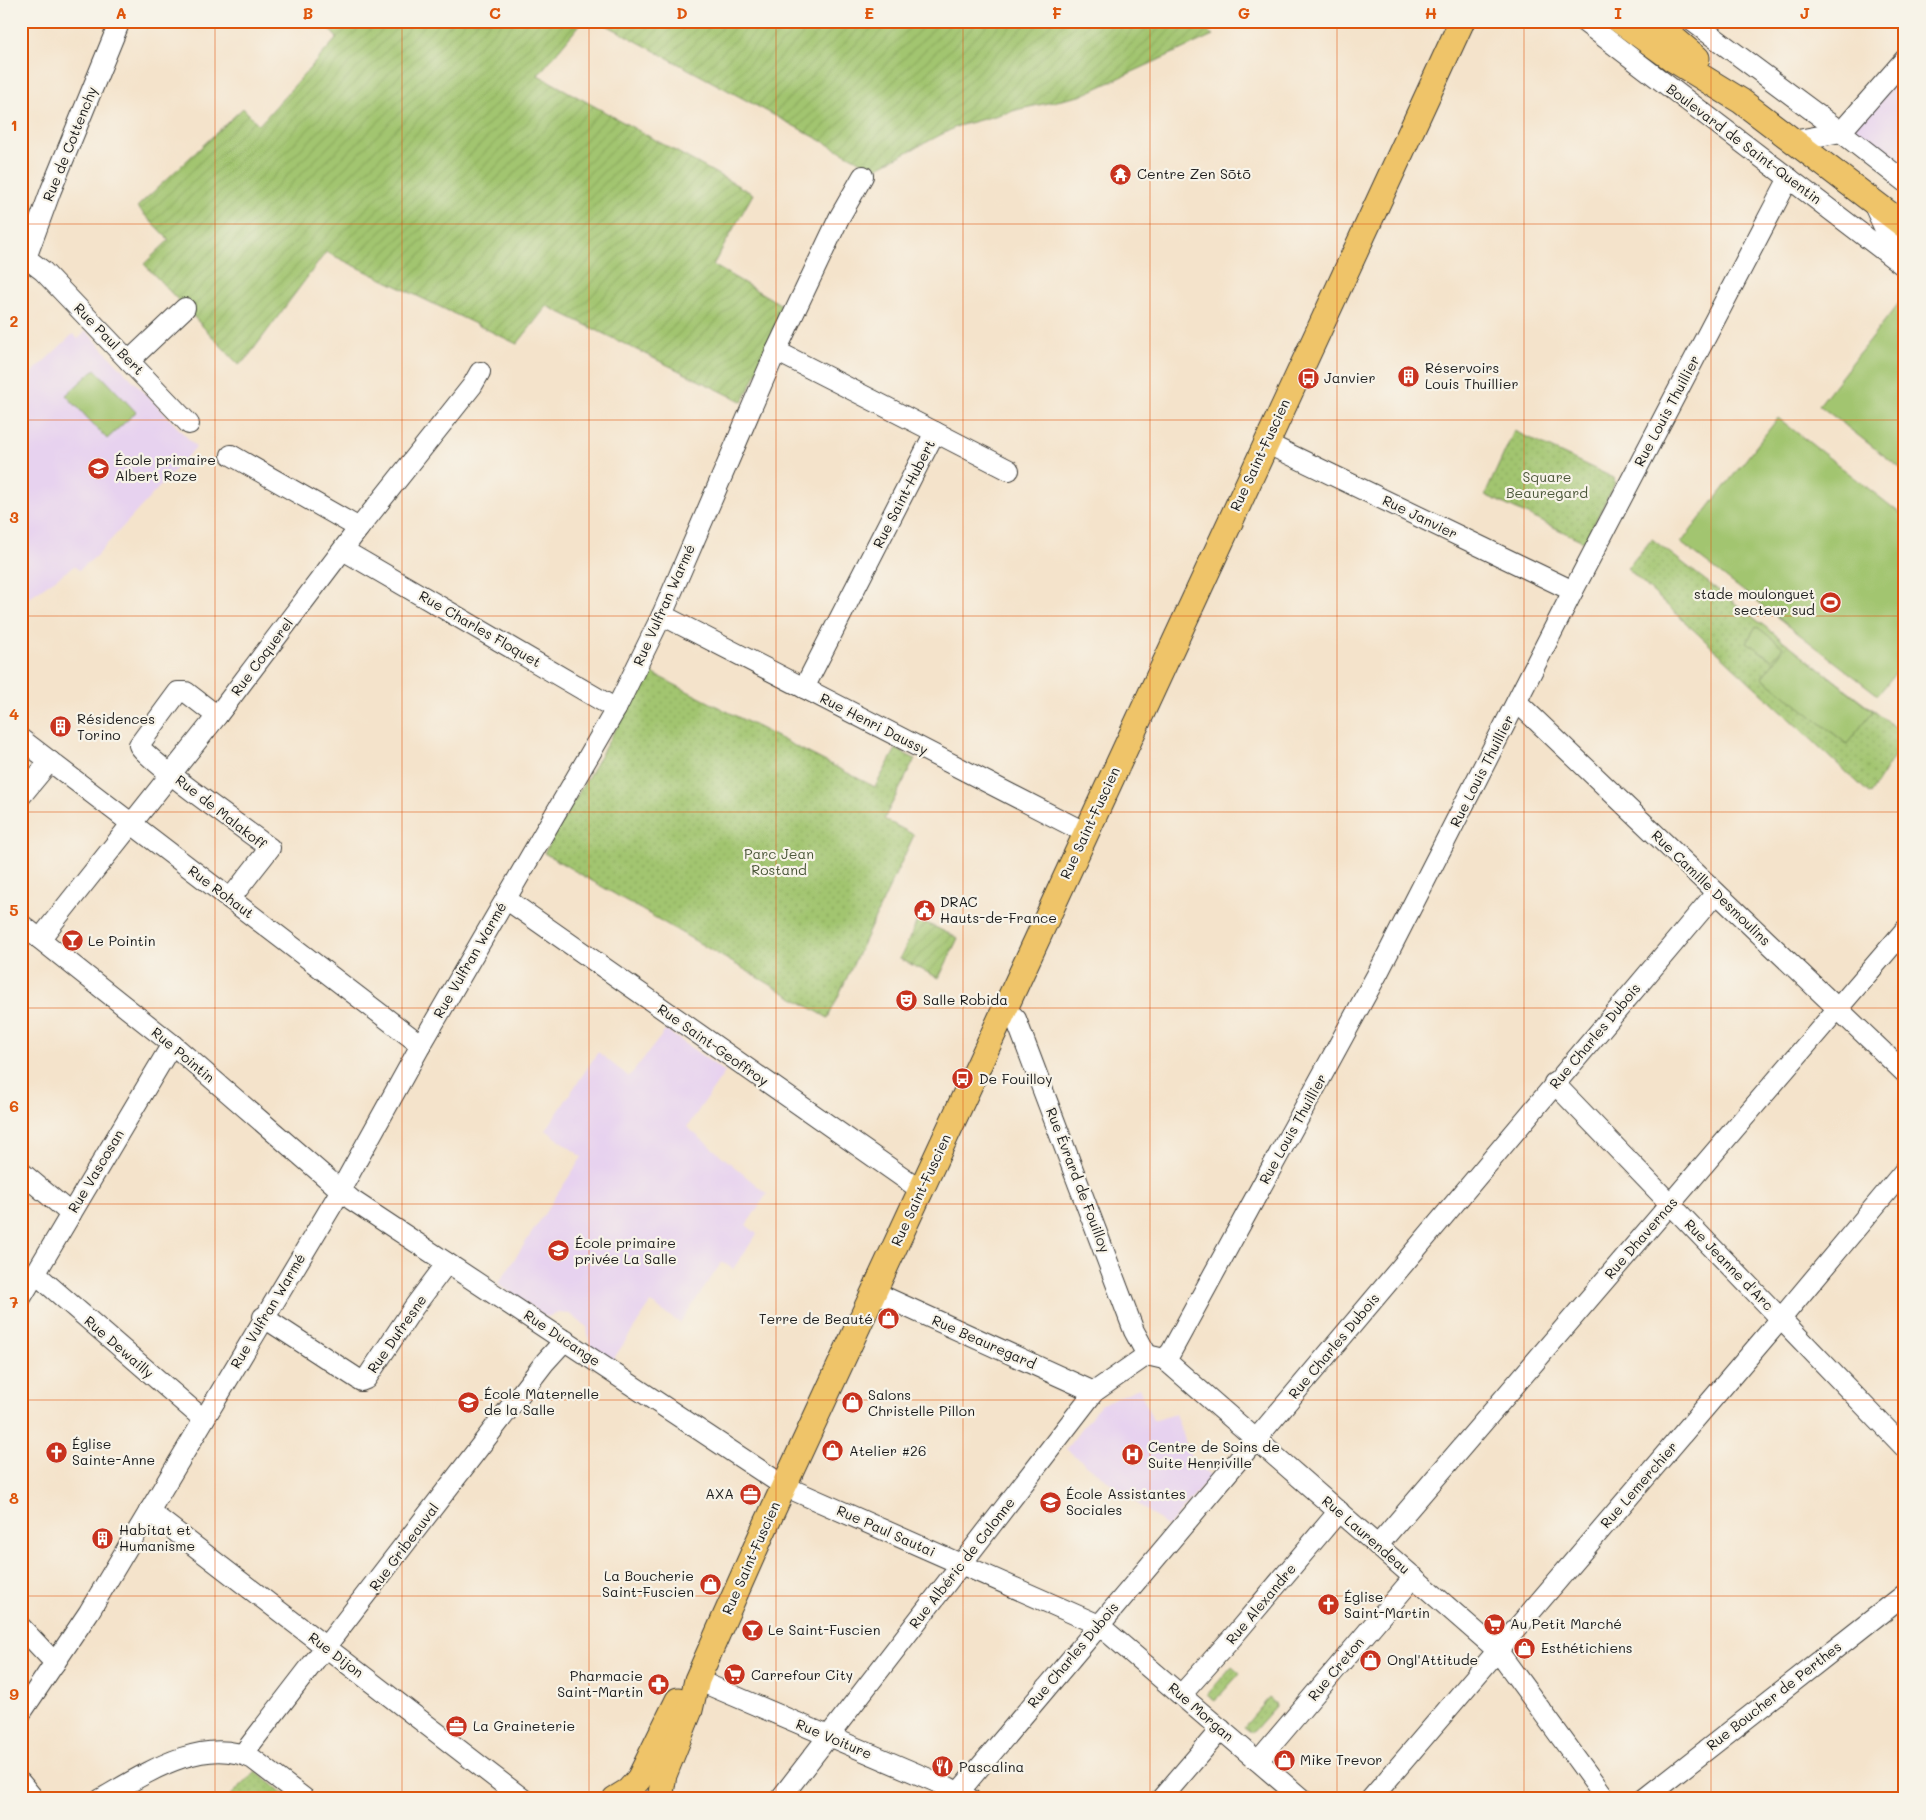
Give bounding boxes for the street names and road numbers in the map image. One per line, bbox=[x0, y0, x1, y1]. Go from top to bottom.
street label: Boulevard de Saint-Quentin bbox=[1663, 79, 1826, 208]
street label: Rue de Cottenchy bbox=[38, 84, 101, 204]
street label: Rue Paul Bert bbox=[70, 299, 149, 379]
street label: Rue Louis Thuillier bbox=[1629, 352, 1704, 470]
street label: Rue Saint-Fuscien bbox=[1225, 396, 1294, 514]
street label: Rue Saint-Hubert bbox=[868, 436, 939, 551]
street label: Rue Janvier bbox=[1380, 490, 1461, 543]
street label: Rue Vulfran Warmé bbox=[628, 541, 699, 669]
street label: Rue Charles Floquet bbox=[416, 586, 545, 671]
street label: Rue Coquerel bbox=[226, 614, 297, 699]
street label: Rue Henri Daussy bbox=[817, 688, 932, 759]
street label: Rue Louis Thuillier bbox=[1445, 712, 1518, 830]
street label: Rue Saint-Fuscien bbox=[1055, 764, 1124, 882]
street label: Rue de Malakoff bbox=[172, 770, 271, 853]
street label: Rue Camille Desmoulins bbox=[1648, 826, 1775, 950]
street label: Rue Rohaut bbox=[185, 861, 258, 923]
street label: Rue Vulfran Warmé bbox=[429, 898, 511, 1021]
street label: Rue Charles Dubois bbox=[1545, 979, 1644, 1093]
street label: Rue Saint-Geoffroy bbox=[654, 999, 773, 1090]
street label: Rue Pointin bbox=[148, 1023, 219, 1087]
street label: Rue Louis Thuillier bbox=[1254, 1070, 1331, 1187]
street label: Rue Évrard de Fouilloy bbox=[1042, 1104, 1115, 1255]
street label: Rue Vascosan bbox=[63, 1126, 128, 1216]
street label: Rue Saint-Fuscien bbox=[886, 1131, 955, 1249]
street label: Rue Dhavernas bbox=[1600, 1193, 1681, 1283]
street label: Rue Jeanne d'Arc bbox=[1681, 1215, 1778, 1315]
street label: Rue Vulfran Warmé bbox=[226, 1250, 310, 1372]
street label: Rue Charles Dubois bbox=[1284, 1289, 1383, 1403]
street label: Rue Dufresne bbox=[363, 1291, 431, 1377]
street label: Rue Ducange bbox=[520, 1305, 604, 1370]
street label: Rue Beauregard bbox=[929, 1310, 1039, 1373]
street label: Rue Dewailly bbox=[81, 1311, 158, 1382]
street label: Rue Lemerchier bbox=[1596, 1437, 1681, 1532]
street label: Rue Laurendeau bbox=[1318, 1491, 1414, 1578]
street label: Rue Albéric de Calonne bbox=[904, 1493, 1019, 1632]
street label: Rue Saint-Fuscien bbox=[717, 1498, 784, 1617]
street label: Rue Gribeauval bbox=[364, 1499, 443, 1594]
street label: Rue Paul Sautai bbox=[834, 1500, 939, 1561]
street label: Rue Alexandre bbox=[1221, 1559, 1300, 1648]
street label: Rue Charles Dubois bbox=[1023, 1598, 1122, 1712]
street label: Rue Dijon bbox=[305, 1628, 368, 1682]
street label: Rue Creton bbox=[1303, 1633, 1368, 1705]
street label: Rue Boucher de Perthes bbox=[1702, 1637, 1845, 1754]
street label: Rue Morgan bbox=[1165, 1678, 1238, 1745]
street label: Rue Voiture bbox=[793, 1714, 875, 1763]

